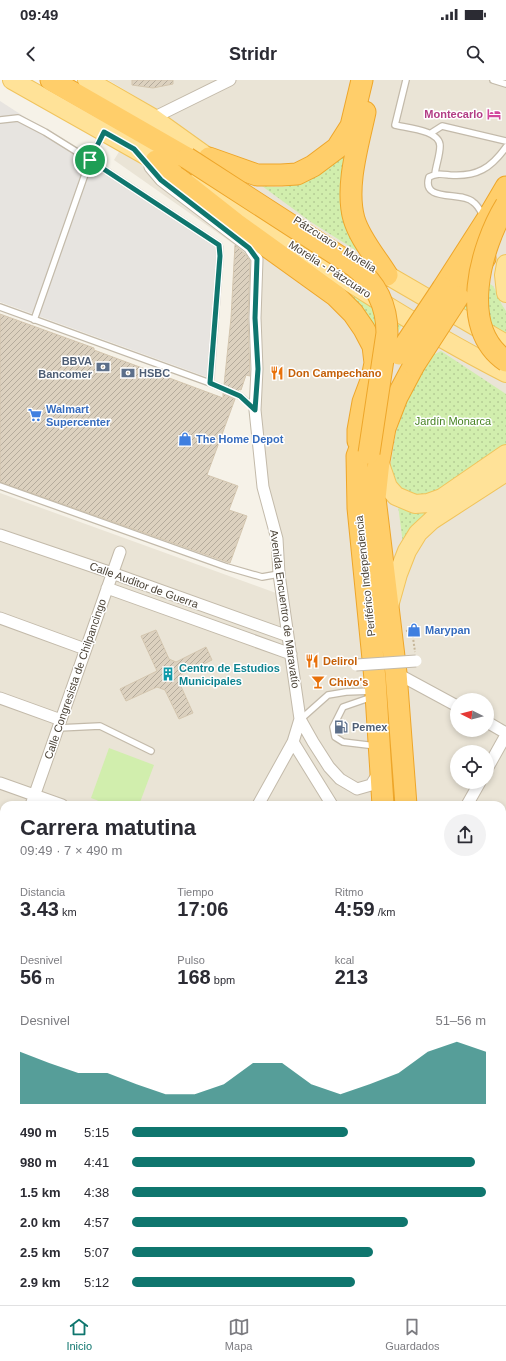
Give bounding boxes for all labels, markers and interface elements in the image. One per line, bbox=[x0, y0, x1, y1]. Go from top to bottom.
text: 09:49 bbox=[20, 6, 58, 23]
icon: back bbox=[20, 43, 42, 65]
icon: search bbox=[464, 43, 486, 65]
text: Stridr bbox=[229, 44, 277, 64]
hotel icon: Montecarlo bbox=[486, 106, 502, 122]
place label: Montecarlo bbox=[424, 108, 483, 120]
pin bbox=[73, 143, 107, 177]
icon: arrive bbox=[79, 149, 101, 171]
street label: Pátzcuaro - Morelia bbox=[291, 214, 379, 275]
street label: Morelia - Pátzcuaro bbox=[287, 238, 373, 300]
place label: BBVA Bancomer bbox=[38, 355, 93, 380]
bank icon: BBVA Bancomer bbox=[95, 359, 111, 375]
bank icon: HSBC bbox=[120, 365, 136, 381]
restaurant icon: Don Campechano bbox=[269, 365, 285, 381]
place label: HSBC bbox=[139, 367, 170, 379]
place label: Don Campechano bbox=[288, 367, 382, 379]
place label: Walmart Supercenter bbox=[46, 403, 111, 428]
supermarket icon: Walmart Supercenter bbox=[27, 407, 43, 423]
park label: Jardín Monarca bbox=[415, 415, 492, 427]
shop icon: The Home Depot bbox=[177, 431, 193, 447]
place label: The Home Depot bbox=[196, 433, 284, 445]
street label: Periférico Independencia bbox=[353, 514, 377, 637]
street label: Avenida Encuentro de Maravatío bbox=[268, 529, 302, 689]
street label: Calle Auditor de Guerra bbox=[88, 560, 201, 611]
street label: Calle Congresista de Chilpancingo bbox=[42, 597, 108, 761]
shop icon: Marypan bbox=[406, 622, 422, 638]
place label: Marypan bbox=[425, 624, 471, 636]
restaurant icon: Delirol bbox=[304, 653, 320, 669]
place label: Delirol bbox=[323, 655, 357, 667]
place label: Centro de Estudios Municipales bbox=[179, 662, 280, 687]
building icon: Centro de Estudios Municipales bbox=[160, 666, 176, 682]
bar icon: Chivo's bbox=[310, 674, 326, 690]
place label: Chivo's bbox=[329, 676, 368, 688]
north arrow bbox=[450, 693, 494, 737]
map controls bbox=[450, 693, 494, 789]
fuel station icon: Pemex bbox=[333, 719, 349, 735]
place label: Pemex bbox=[352, 721, 388, 733]
button: locate bbox=[450, 745, 494, 789]
button: share bbox=[444, 814, 486, 856]
text: Carrera matutina bbox=[20, 815, 196, 840]
text: 09:49 · 7 × 490 m bbox=[20, 843, 122, 858]
text: Distancia bbox=[20, 886, 65, 898]
text: Tiempo bbox=[177, 886, 214, 898]
text: Ritmo bbox=[335, 886, 363, 898]
text: 3.43 bbox=[20, 898, 59, 920]
text: 17:06 bbox=[177, 898, 228, 920]
text: 4:59 bbox=[335, 898, 375, 920]
text: km bbox=[59, 906, 77, 918]
text: /km bbox=[375, 906, 395, 918]
text: Desnivel bbox=[20, 954, 62, 966]
text: Pulso bbox=[177, 954, 205, 966]
text: kcal bbox=[335, 954, 354, 966]
text: 56 bbox=[20, 966, 42, 988]
text: 168 bbox=[177, 966, 211, 988]
text: 213 bbox=[335, 966, 368, 988]
text: m bbox=[42, 974, 54, 986]
text: bpm bbox=[211, 974, 235, 986]
text: Desnivel bbox=[20, 1013, 70, 1028]
text: 51–56 m bbox=[435, 1013, 486, 1028]
text: 490 m bbox=[20, 1125, 57, 1140]
text: 5:15 bbox=[84, 1125, 109, 1140]
text: 980 m bbox=[20, 1155, 57, 1170]
text: 4:41 bbox=[84, 1155, 109, 1170]
text: 1.5 km bbox=[20, 1185, 60, 1200]
text: 4:38 bbox=[84, 1185, 109, 1200]
text: 2.0 km bbox=[20, 1215, 60, 1230]
text: 4:57 bbox=[84, 1215, 109, 1230]
text: 2.5 km bbox=[20, 1245, 60, 1260]
text: 5:07 bbox=[84, 1245, 109, 1260]
text: 2.9 km bbox=[20, 1275, 60, 1290]
text: 5:12 bbox=[84, 1275, 109, 1290]
tab: Inicio bbox=[66, 1316, 92, 1352]
tab: Mapa bbox=[225, 1316, 252, 1352]
tab: Guardados bbox=[385, 1316, 440, 1352]

